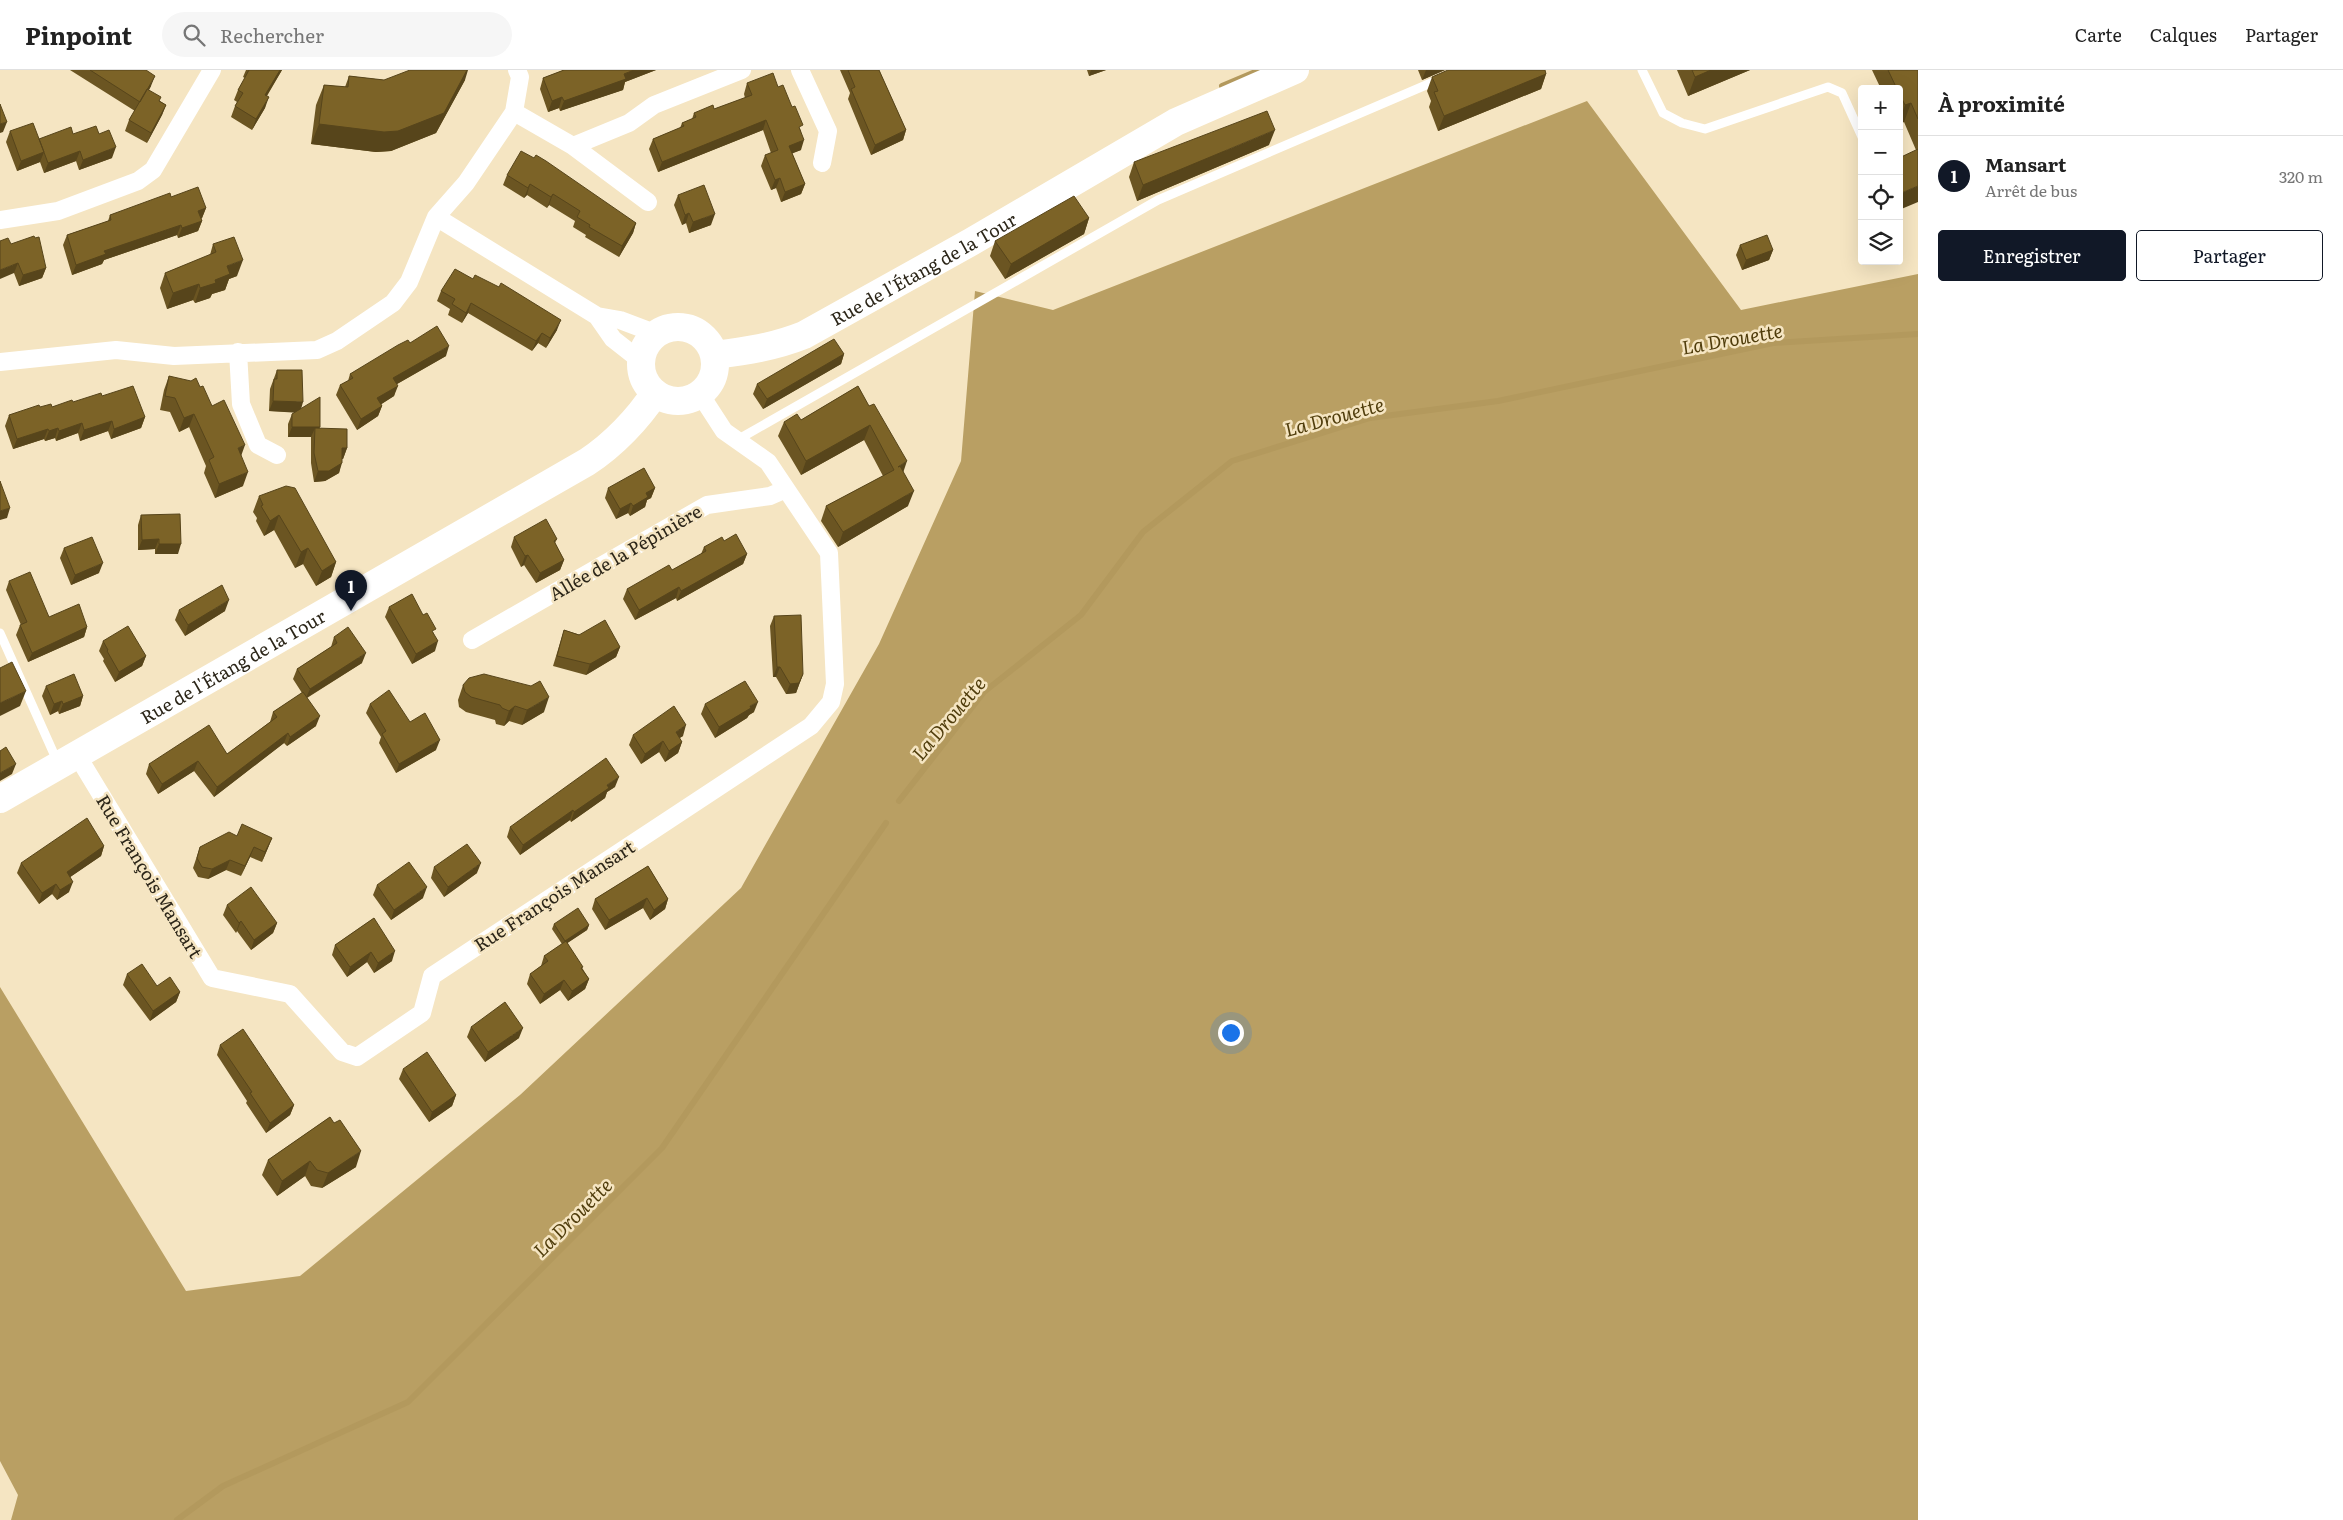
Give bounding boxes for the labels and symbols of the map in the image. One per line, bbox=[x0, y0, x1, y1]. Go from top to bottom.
street label: Rue de l'Étang de la Tour bbox=[825, 205, 1022, 331]
water label: La Drouette bbox=[1680, 315, 1784, 361]
water label: La Drouette bbox=[1281, 389, 1387, 443]
street label: Allée de la Pépinière bbox=[544, 497, 706, 607]
pin: 1 bbox=[335, 570, 367, 611]
street label: Rue de l'Étang de la Tour bbox=[135, 601, 330, 729]
water label: La Drouette bbox=[905, 670, 991, 766]
street label: Rue François Mansart bbox=[90, 789, 210, 964]
street label: Rue François Mansart bbox=[468, 832, 640, 957]
your location bbox=[1218, 1020, 1244, 1046]
water label: La Drouette bbox=[526, 1171, 618, 1263]

